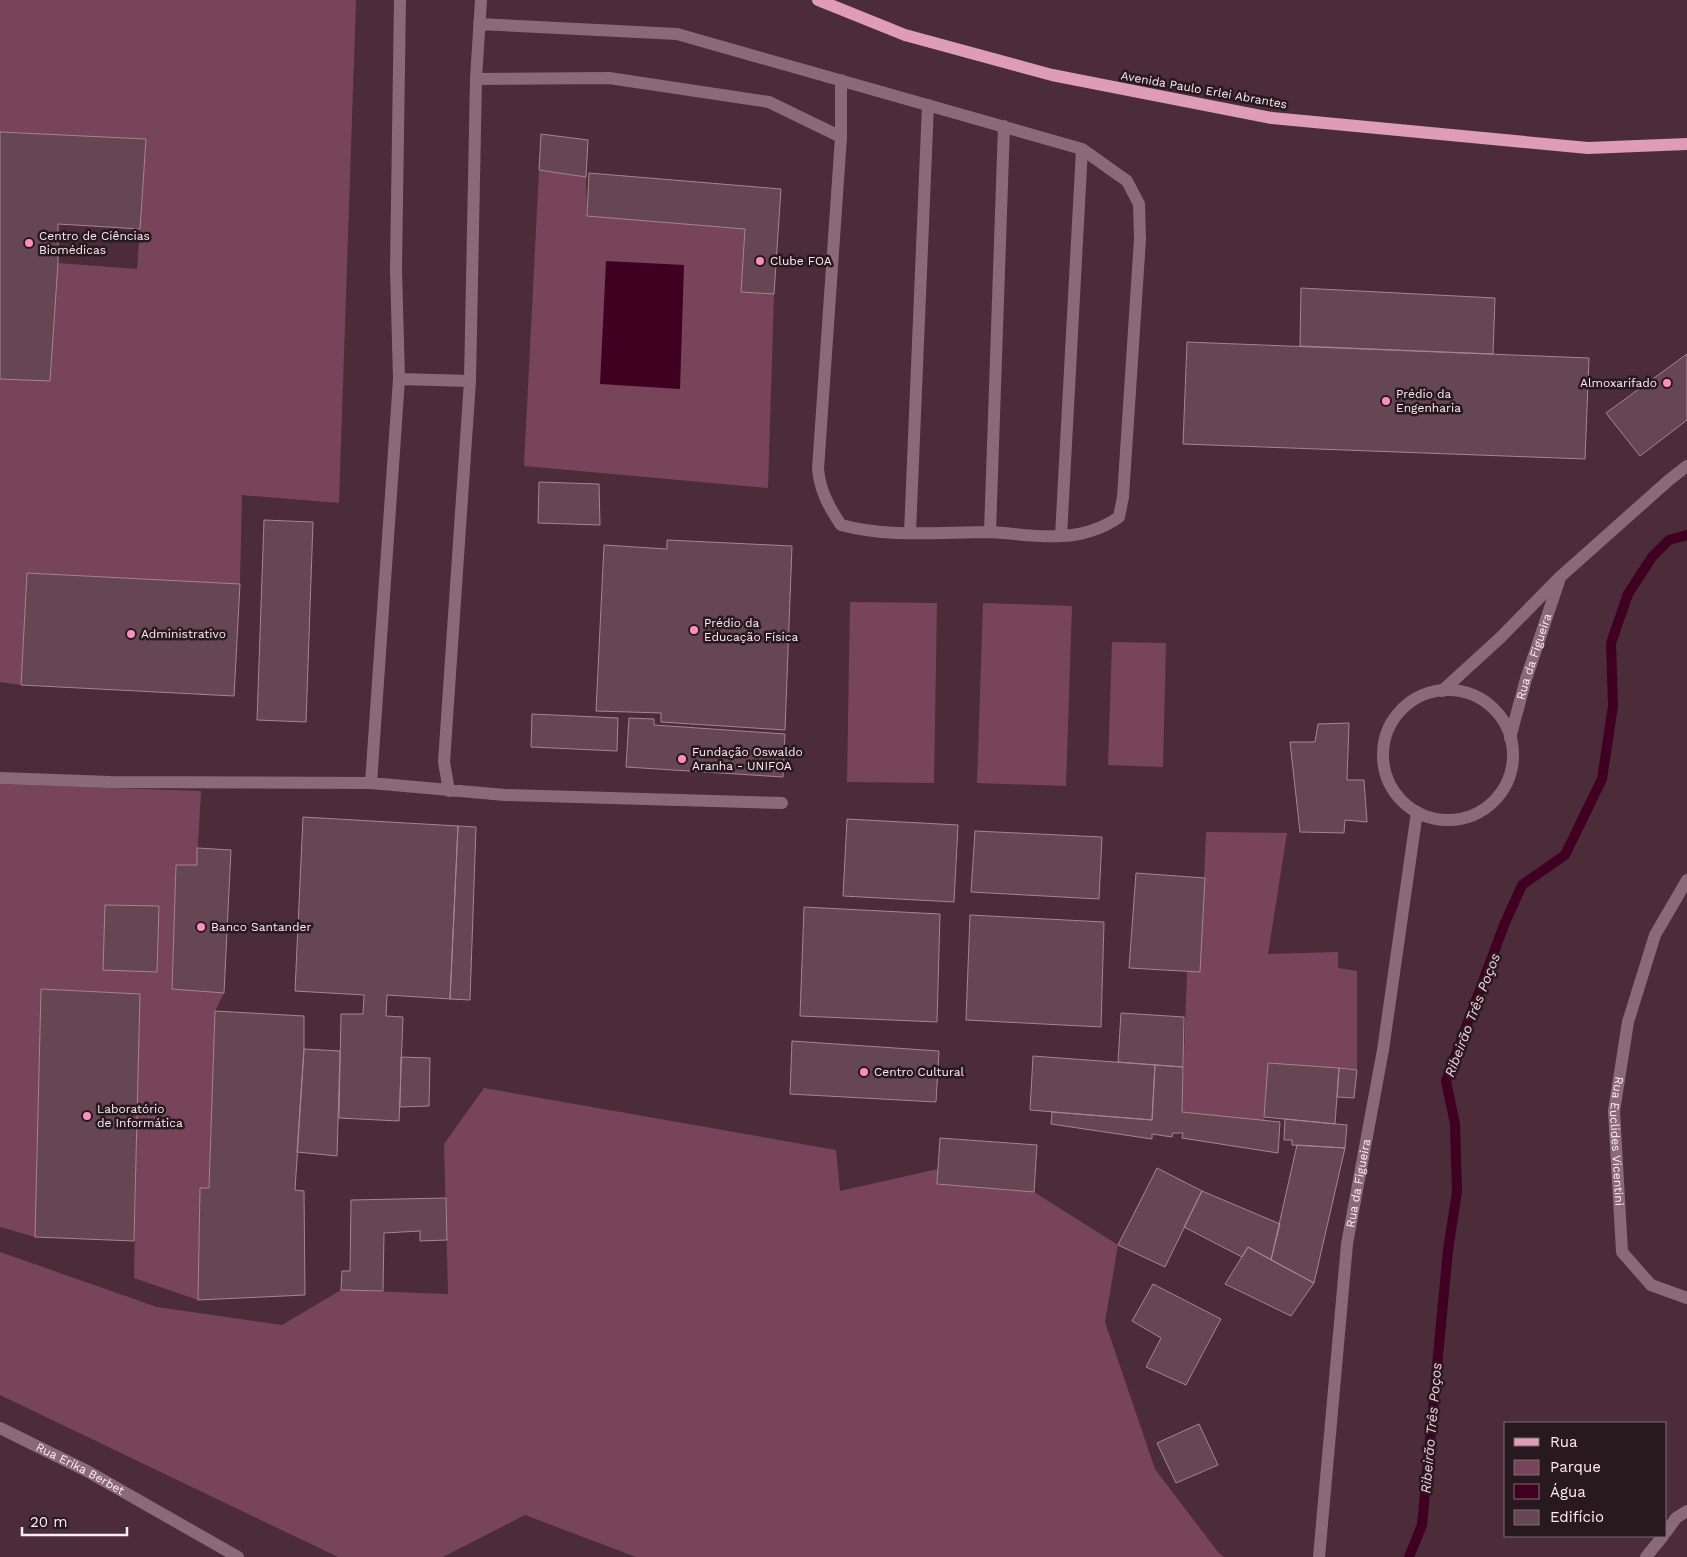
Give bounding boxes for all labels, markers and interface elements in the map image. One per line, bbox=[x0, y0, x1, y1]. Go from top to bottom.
street label: Avenida Paulo Erlei Abrantes bbox=[1120, 68, 1288, 112]
place label: Centro de Ciências Biomédicas bbox=[39, 229, 150, 257]
marker: Centro de Ciências Biomédicas bbox=[23, 237, 35, 249]
place label: Clube FOA bbox=[770, 254, 832, 268]
marker: Clube FOA bbox=[754, 255, 766, 267]
place label: Almoxarifado bbox=[1580, 376, 1657, 390]
marker: Almoxarifado bbox=[1661, 377, 1673, 389]
place label: Prédio da Engenharia bbox=[1396, 387, 1461, 415]
marker: Prédio da Engenharia bbox=[1380, 395, 1392, 407]
street label: Rua da Figueira bbox=[1514, 611, 1555, 701]
place label: Prédio da Educação Física bbox=[704, 616, 798, 644]
marker: Prédio da Educação Física bbox=[688, 624, 700, 636]
place label: Administrativo bbox=[141, 627, 226, 641]
marker: Administrativo bbox=[125, 628, 137, 640]
place label: Fundação Oswaldo Aranha - UNIFOA bbox=[692, 745, 803, 773]
marker: Fundação Oswaldo Aranha - UNIFOA bbox=[676, 753, 688, 765]
place label: Banco Santander bbox=[211, 920, 311, 934]
marker: Banco Santander bbox=[195, 921, 207, 933]
water label: Ribeirão Três Poços bbox=[1441, 951, 1503, 1079]
place label: Centro Cultural bbox=[874, 1065, 965, 1079]
marker: Centro Cultural bbox=[858, 1066, 870, 1078]
street label: Rua Euclides Vicentini bbox=[1607, 1076, 1626, 1206]
place label: Laboratório de Informática bbox=[97, 1102, 183, 1130]
marker: Laboratório de Informática bbox=[81, 1110, 93, 1122]
street label: Rua da Figueira bbox=[1343, 1138, 1373, 1229]
water label: Ribeirão Três Poços bbox=[1417, 1362, 1445, 1494]
legend bbox=[1504, 1422, 1667, 1537]
text: Rua bbox=[1550, 1433, 1578, 1451]
street label: Rua Erika Berbet bbox=[34, 1440, 127, 1498]
text: Parque bbox=[1550, 1458, 1601, 1476]
text: Água bbox=[1550, 1483, 1586, 1501]
scale bar bbox=[22, 1504, 128, 1536]
text: Edifício bbox=[1550, 1508, 1604, 1526]
text: 20 m bbox=[30, 1513, 68, 1531]

